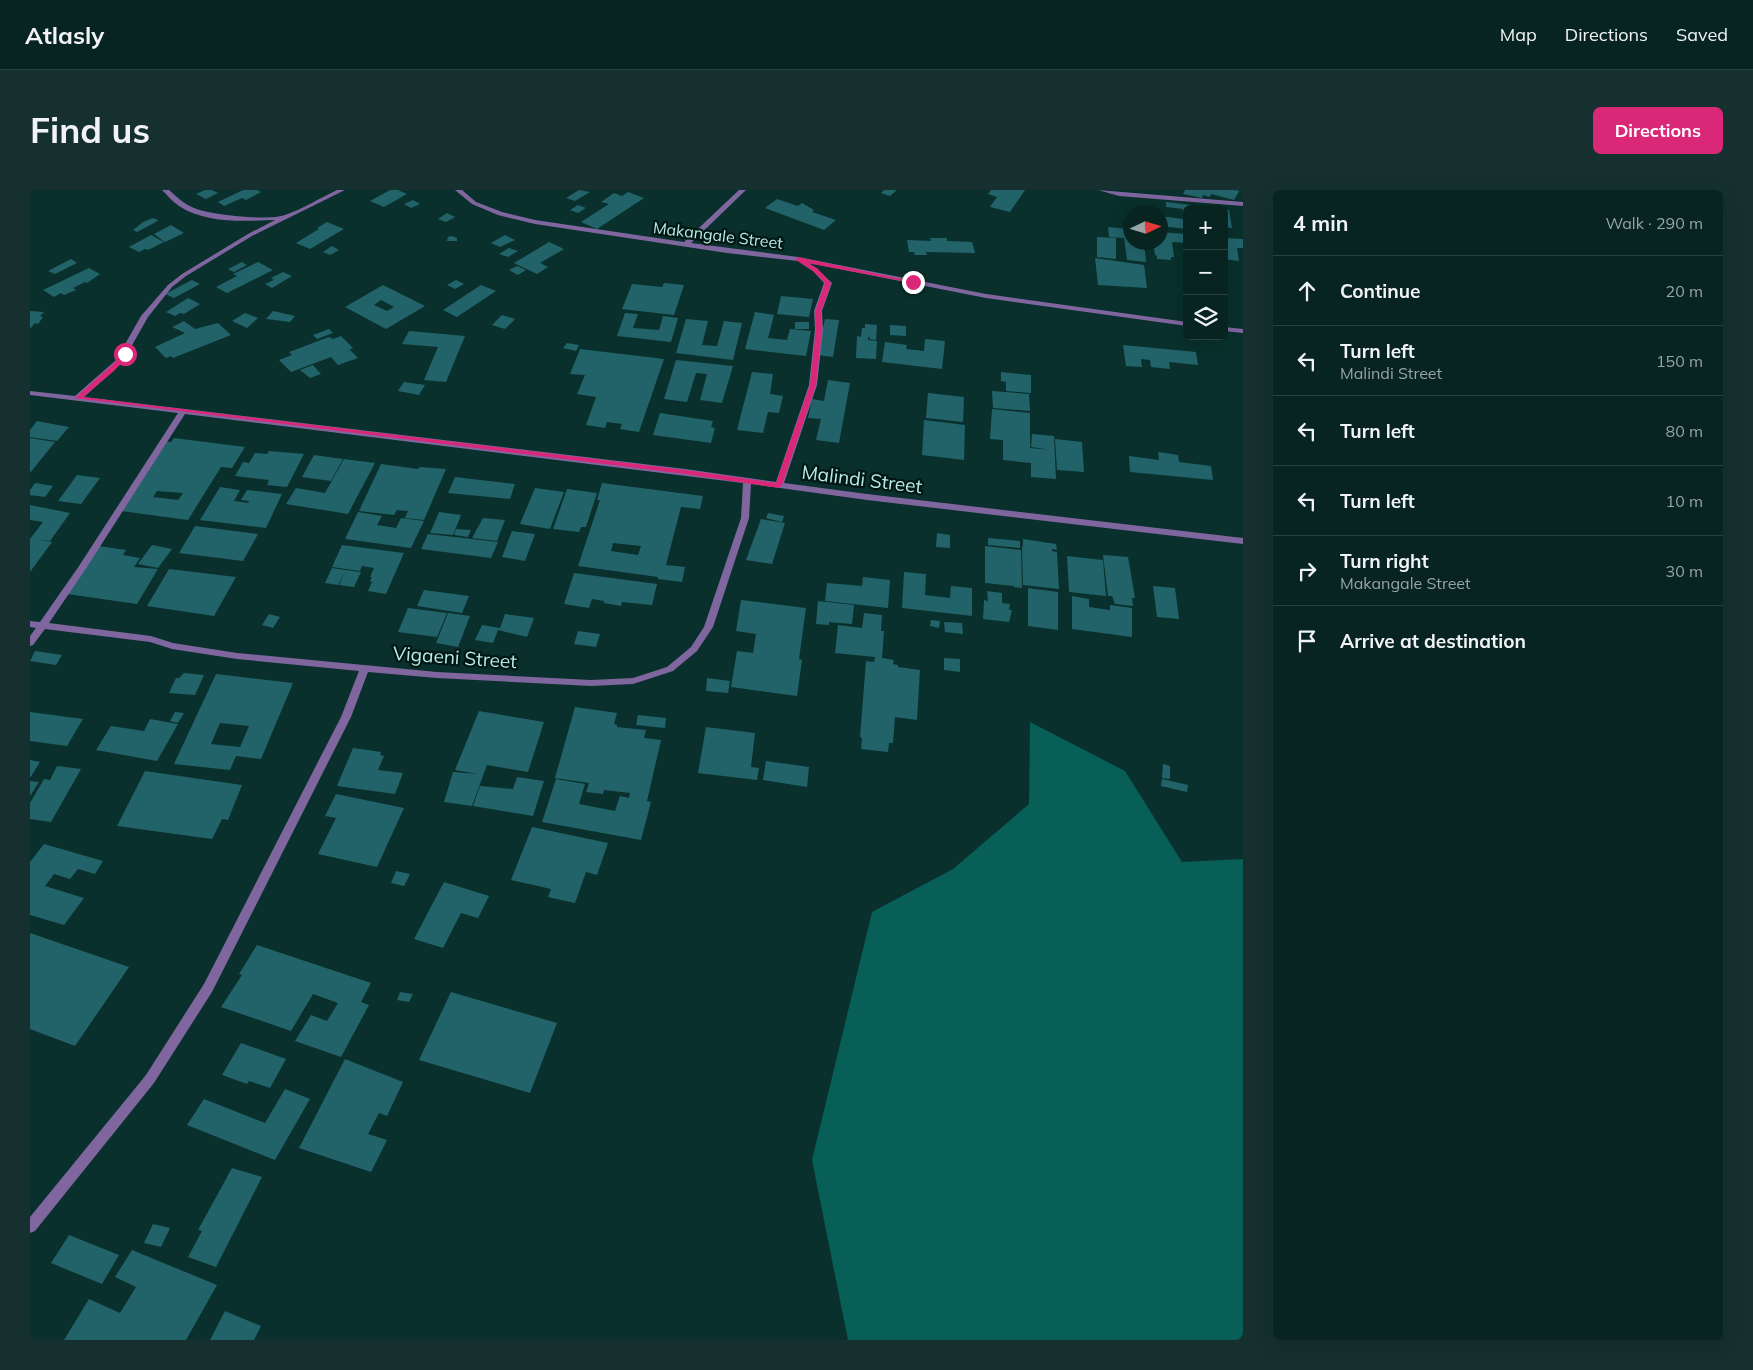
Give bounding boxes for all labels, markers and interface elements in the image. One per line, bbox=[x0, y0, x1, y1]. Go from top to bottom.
text: Atlasly bbox=[25, 20, 104, 50]
text: Map bbox=[1500, 23, 1537, 46]
text: Directions bbox=[1565, 23, 1648, 46]
text: Saved bbox=[1676, 23, 1728, 46]
button: Directions bbox=[1593, 107, 1723, 154]
text: Find us bbox=[30, 108, 150, 152]
north arrow bbox=[1123, 205, 1168, 250]
map controls bbox=[1183, 205, 1228, 340]
button: + bbox=[1183, 205, 1228, 250]
text: 4 min bbox=[1293, 210, 1348, 236]
text: Walk · 290 m bbox=[1605, 213, 1703, 233]
street label: Makangale Street bbox=[652, 217, 784, 253]
button: − bbox=[1183, 250, 1228, 295]
route end bbox=[902, 271, 925, 294]
icon: ahead bbox=[1293, 277, 1321, 305]
text: Continue bbox=[1340, 279, 1420, 303]
text: 20 m bbox=[1666, 281, 1703, 301]
button: layers bbox=[1183, 295, 1228, 340]
text: Turn left bbox=[1340, 339, 1415, 363]
route start bbox=[114, 343, 137, 366]
icon: left bbox=[1293, 347, 1321, 375]
text: 150 m bbox=[1656, 351, 1703, 371]
text: Malindi Street bbox=[1340, 363, 1442, 383]
icon: left bbox=[1293, 417, 1321, 445]
text: Turn left bbox=[1340, 419, 1415, 443]
text: 80 m bbox=[1666, 421, 1703, 441]
street label: Malindi Street bbox=[800, 460, 924, 498]
icon: left bbox=[1293, 487, 1321, 515]
text: Turn left bbox=[1340, 489, 1415, 513]
text: 10 m bbox=[1666, 491, 1703, 511]
text: Turn right bbox=[1340, 549, 1429, 573]
icon: right bbox=[1293, 557, 1321, 585]
text: 30 m bbox=[1666, 561, 1703, 581]
text: Makangale Street bbox=[1340, 573, 1471, 593]
icon: arrive bbox=[1293, 627, 1321, 655]
text: Arrive at destination bbox=[1340, 629, 1526, 653]
street label: Vigaeni Street bbox=[392, 641, 518, 673]

